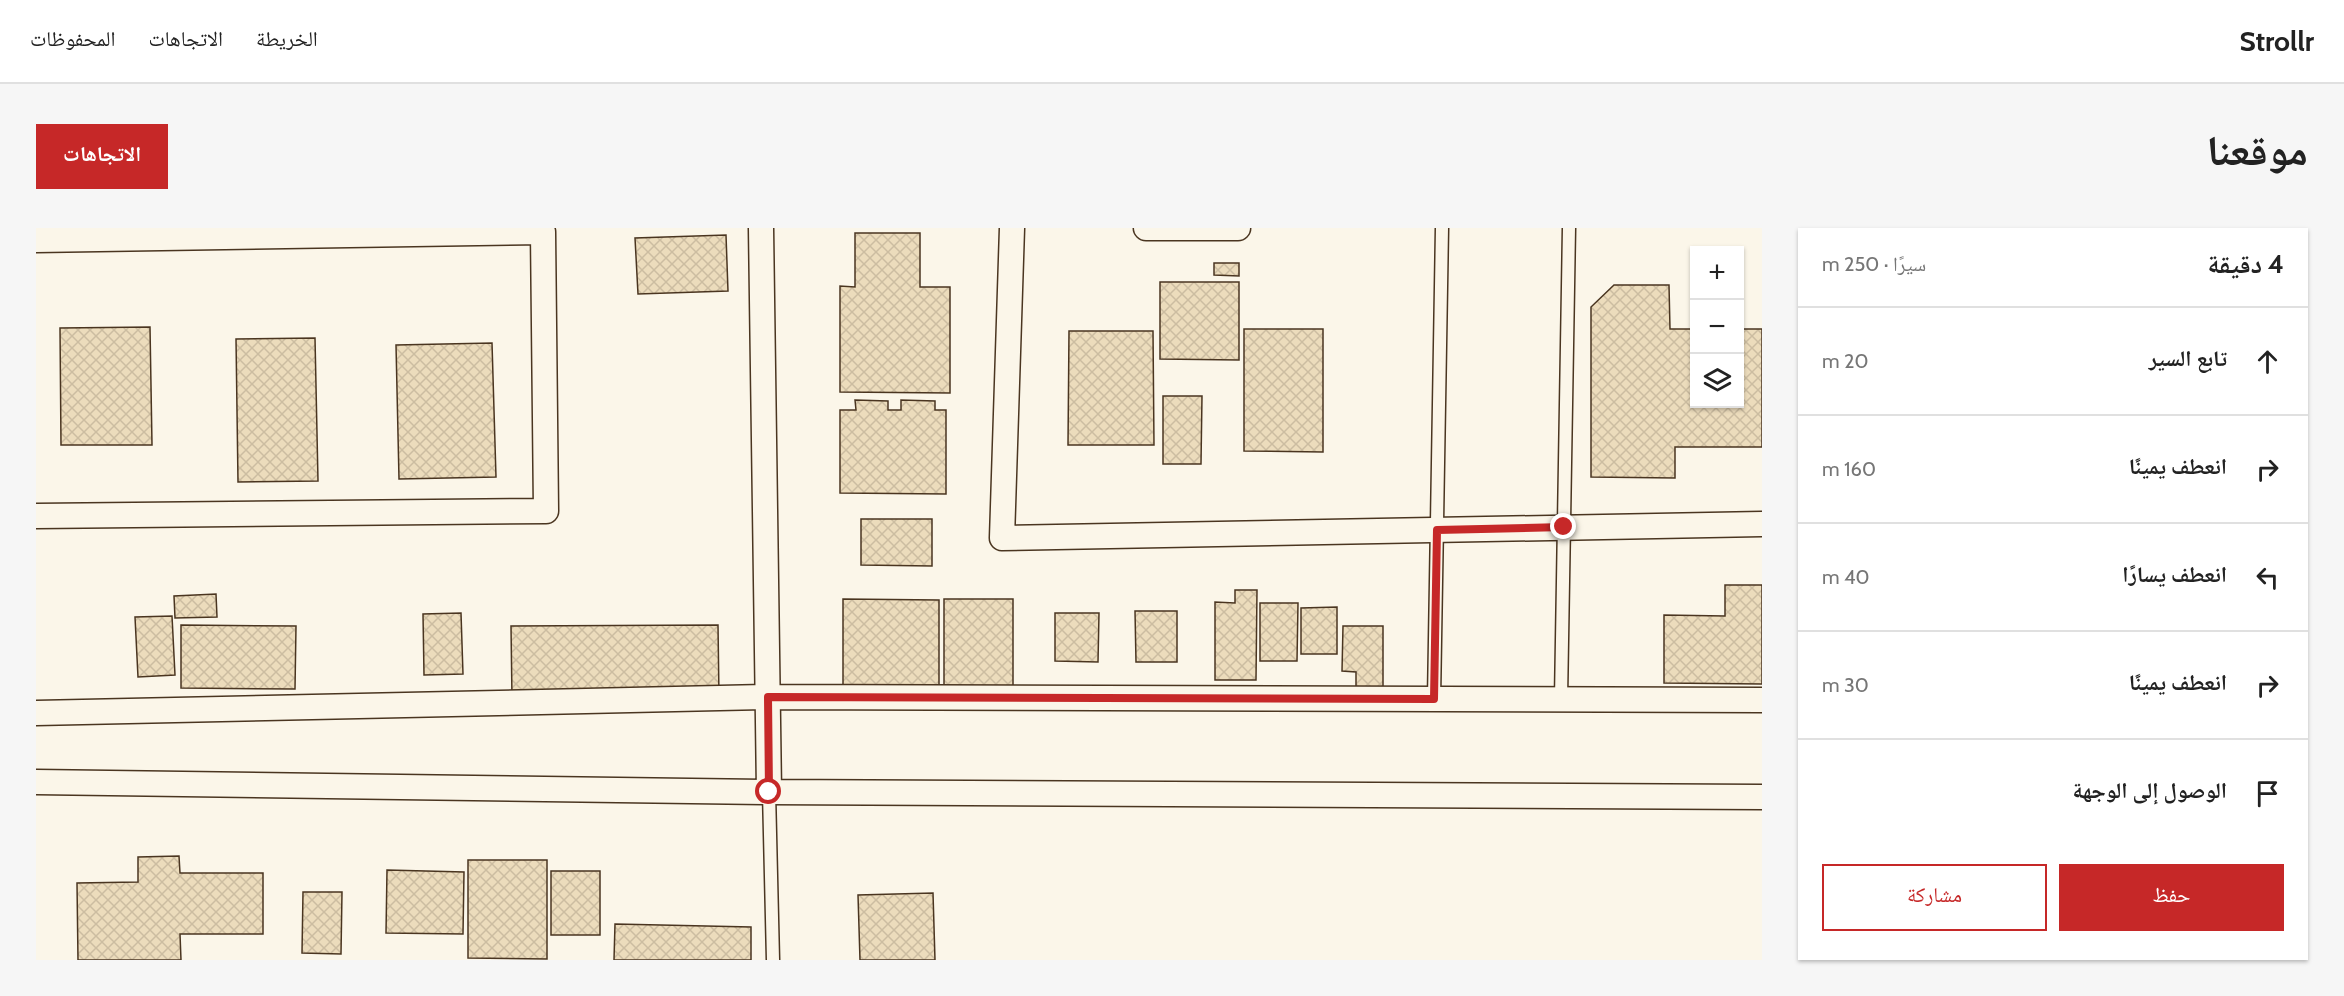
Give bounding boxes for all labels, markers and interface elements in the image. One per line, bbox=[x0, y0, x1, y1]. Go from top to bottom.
text: Strollr bbox=[2240, 24, 2314, 58]
text: المحفوظات bbox=[30, 26, 115, 51]
text: الاتجاهات bbox=[148, 26, 223, 51]
text: الخريطة bbox=[256, 26, 318, 51]
button: الاتجاهات bbox=[36, 124, 168, 189]
text: موقعنا bbox=[2207, 124, 2308, 176]
map controls bbox=[1690, 246, 1744, 408]
button: + bbox=[1690, 246, 1744, 300]
text: 4 دقيقة bbox=[2207, 248, 2284, 280]
text: سيرًا · 250 m bbox=[1822, 252, 1926, 276]
button: − bbox=[1690, 300, 1744, 354]
text: تابع السير bbox=[2149, 345, 2227, 372]
icon: ahead bbox=[2251, 345, 2284, 378]
text: 20 m bbox=[1822, 349, 1869, 373]
button: layers bbox=[1690, 354, 1744, 408]
text: انعطف يمينًا bbox=[2129, 453, 2227, 480]
icon: right bbox=[2251, 453, 2284, 486]
text: 160 m bbox=[1822, 457, 1876, 481]
route end bbox=[1550, 513, 1576, 539]
text: انعطف يسارًا bbox=[2122, 561, 2227, 588]
icon: left bbox=[2251, 561, 2284, 594]
text: 40 m bbox=[1822, 565, 1870, 589]
text: انعطف يمينًا bbox=[2129, 669, 2227, 696]
icon: right bbox=[2251, 669, 2284, 702]
text: 30 m bbox=[1822, 673, 1869, 697]
text: الوصول إلى الوجهة bbox=[2072, 777, 2227, 804]
icon: arrive bbox=[2251, 777, 2284, 810]
route start bbox=[755, 778, 781, 804]
button: مشاركة bbox=[1822, 864, 2047, 931]
button: حفظ bbox=[2059, 864, 2284, 931]

